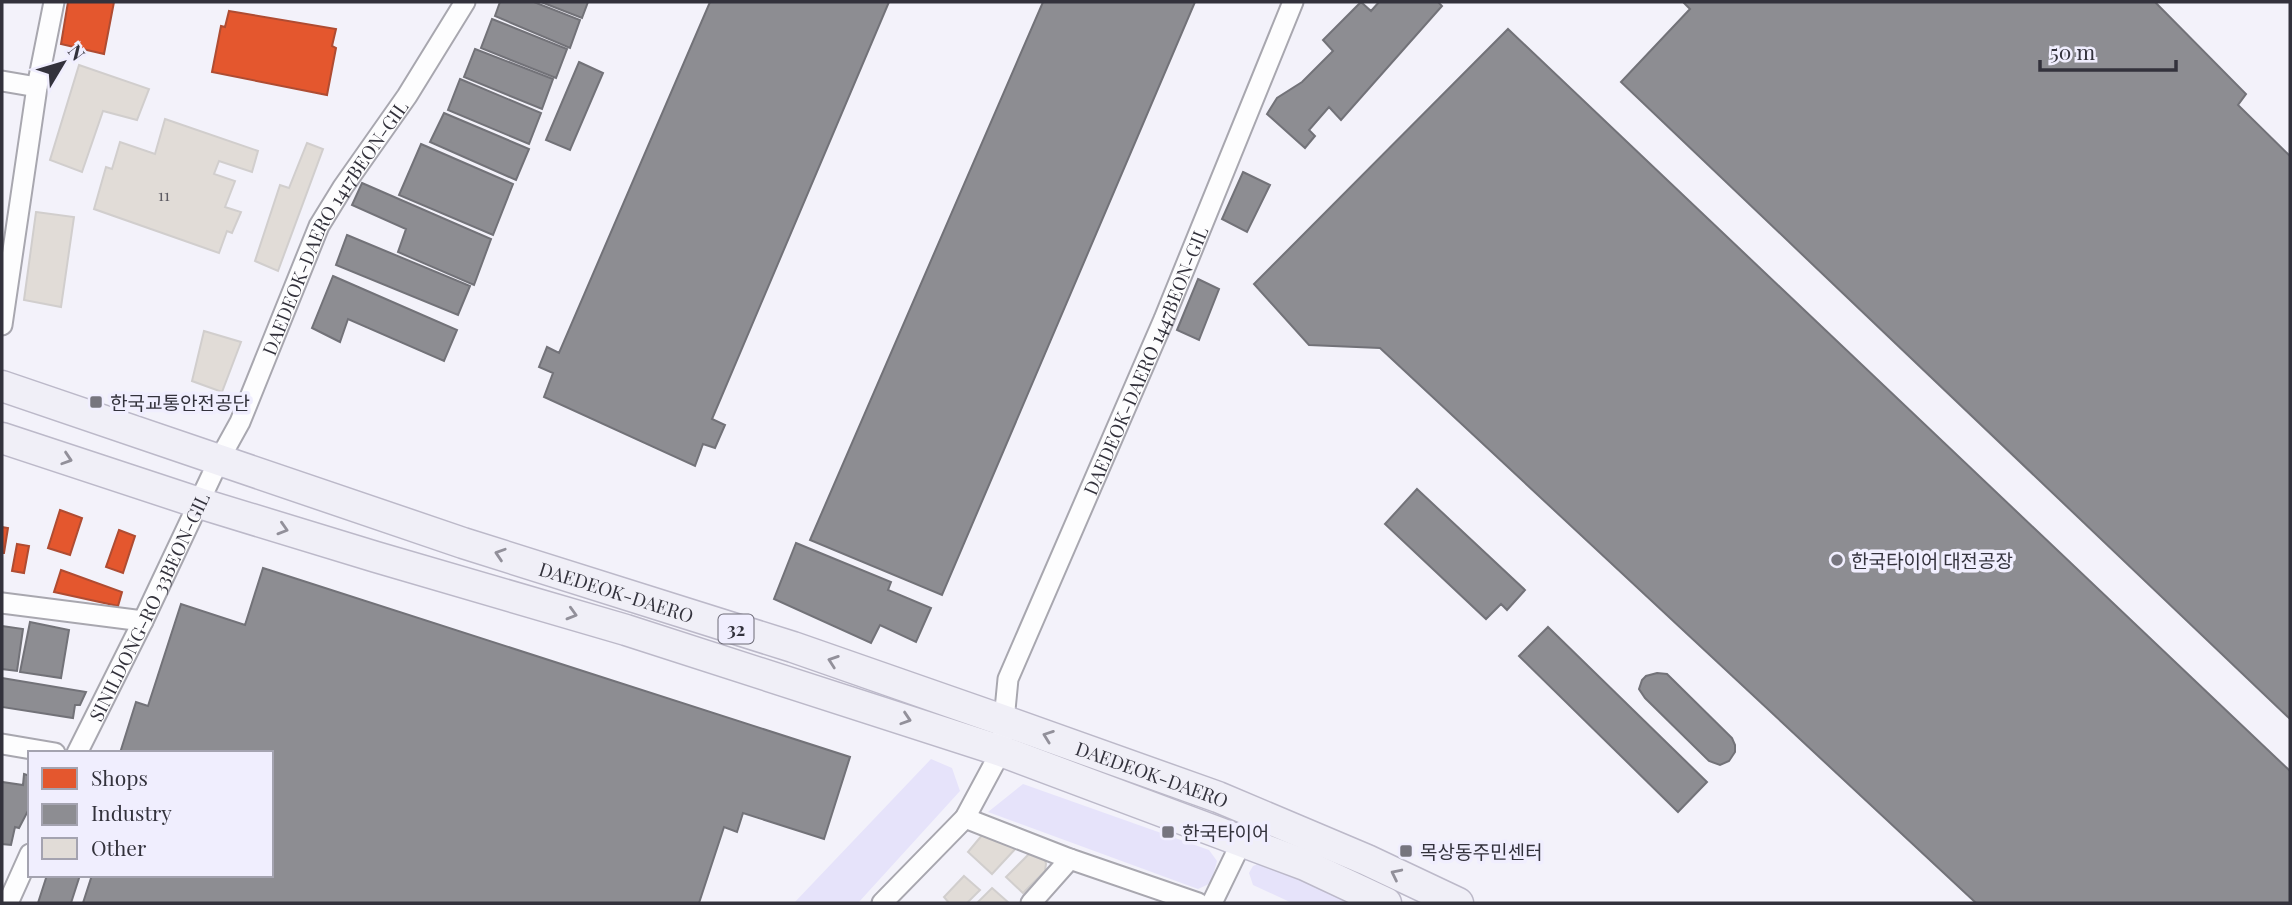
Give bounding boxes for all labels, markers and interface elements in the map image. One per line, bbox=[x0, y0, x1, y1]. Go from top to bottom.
north arrow bbox=[28, 28, 98, 98]
scale bar bbox=[2040, 28, 2176, 72]
text: 50 m bbox=[2050, 37, 2096, 65]
text: N bbox=[63, 39, 92, 66]
street label: DAEDEOK-DAERO 1417BEON-GIL bbox=[255, 95, 413, 359]
house number: 11 bbox=[158, 184, 170, 205]
street label: DAEDEOK-DAERO 1447BEON-GIL bbox=[1076, 222, 1213, 499]
place label: 한국교통안전공단 bbox=[110, 389, 250, 415]
marker: 한국교통안전공단 bbox=[88, 394, 104, 410]
one-way arrow bbox=[60, 451, 72, 465]
street label: SINILDONG-RO 33BEON-GIL bbox=[82, 488, 215, 725]
one-way arrow bbox=[277, 520, 289, 535]
place label: 한국타이어 대전공장 bbox=[1851, 547, 2013, 573]
one-way arrow bbox=[494, 548, 506, 563]
marker: 한국타이어 대전공장 bbox=[1829, 552, 1845, 568]
street label: DAEDEOK-DAERO bbox=[536, 555, 697, 628]
one-way arrow bbox=[566, 606, 578, 621]
road number: 32 bbox=[718, 614, 754, 644]
one-way arrow bbox=[828, 655, 840, 669]
one-way arrow bbox=[899, 711, 911, 725]
one-way arrow bbox=[1042, 731, 1054, 745]
street label: DAEDEOK-DAERO bbox=[1072, 734, 1233, 813]
legend bbox=[28, 751, 273, 877]
text: Shops bbox=[91, 763, 148, 791]
text: Industry bbox=[91, 798, 172, 826]
place label: 한국타이어 bbox=[1182, 819, 1269, 845]
marker: 한국타이어 bbox=[1160, 824, 1176, 840]
text: Other bbox=[91, 833, 147, 861]
place label: 목상동주민센터 bbox=[1420, 838, 1542, 864]
marker: 목상동주민센터 bbox=[1398, 843, 1414, 859]
one-way arrow bbox=[1391, 868, 1403, 882]

